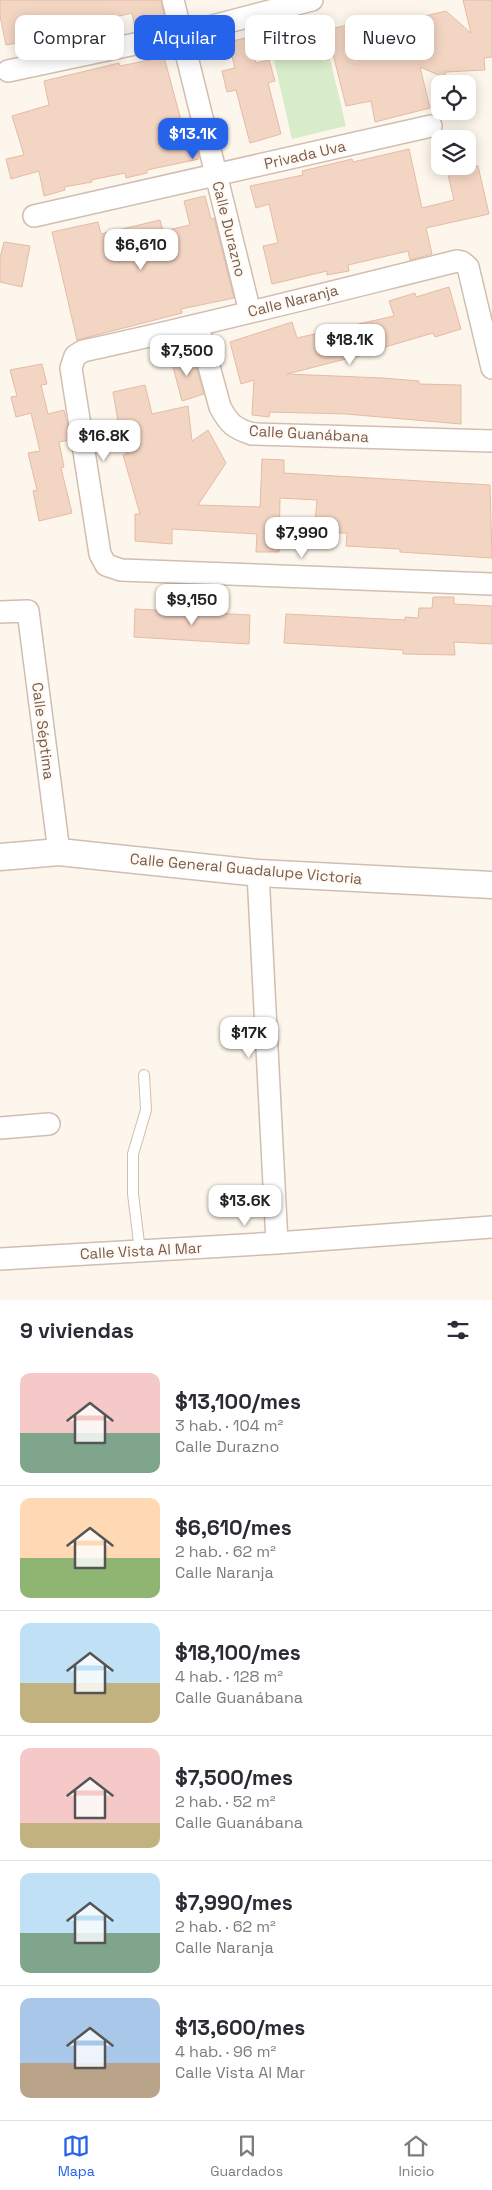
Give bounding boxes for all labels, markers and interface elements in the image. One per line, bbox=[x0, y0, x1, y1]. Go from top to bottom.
chip: Comprar bbox=[15, 15, 124, 60]
chip: Alquilar bbox=[134, 15, 235, 60]
chip: Filtros bbox=[245, 15, 335, 60]
chip: Nuevo bbox=[345, 15, 434, 60]
map controls bbox=[431, 75, 476, 175]
button: locate bbox=[431, 75, 476, 120]
pin: $13.1K bbox=[152, 118, 234, 160]
text: $13.1K bbox=[169, 123, 217, 144]
button: layers bbox=[431, 130, 476, 175]
street label: Privada Uva bbox=[262, 136, 348, 173]
street label: Calle Durazno bbox=[208, 179, 251, 279]
pin: $6,610 bbox=[100, 228, 182, 271]
text: $6,610 bbox=[115, 234, 167, 255]
street label: Calle Naranja bbox=[246, 280, 340, 321]
pin: $18.1K bbox=[309, 324, 391, 366]
text: $18.1K bbox=[326, 329, 374, 350]
pin: $7,500 bbox=[146, 334, 228, 377]
text: $7,500 bbox=[161, 340, 213, 361]
pin: $16.8K bbox=[63, 420, 145, 462]
street label: Calle Guanábana bbox=[249, 421, 370, 446]
text: $16.8K bbox=[78, 425, 130, 446]
pin: $7,990 bbox=[261, 516, 343, 559]
text: $7,990 bbox=[276, 522, 328, 543]
pin: $9,150 bbox=[151, 584, 233, 626]
text: $9,150 bbox=[167, 589, 217, 610]
street label: Calle Séptima bbox=[28, 681, 59, 781]
street label: Calle General Guadalupe Victoria bbox=[129, 849, 363, 888]
pin: $17K bbox=[219, 1016, 279, 1059]
text: $17K bbox=[231, 1022, 267, 1043]
pin: $13.6K bbox=[204, 1184, 286, 1227]
text: $13.6K bbox=[219, 1190, 271, 1211]
street label: Calle Vista Al Mar bbox=[79, 1238, 203, 1263]
icon: filters bbox=[444, 1316, 472, 1344]
text: 9 viviendas bbox=[20, 1317, 134, 1344]
text: $13,100/mes bbox=[175, 1388, 301, 1415]
icon: home bbox=[60, 1393, 120, 1453]
text: 3 hab. · 104 m² bbox=[175, 1415, 283, 1436]
text: Calle Durazno bbox=[175, 1436, 279, 1457]
text: $6,610/mes bbox=[175, 1514, 292, 1541]
icon: home bbox=[60, 1518, 120, 1578]
text: 2 hab. · 62 m² bbox=[175, 1541, 276, 1562]
text: Calle Naranja bbox=[175, 1562, 274, 1583]
text: $18,100/mes bbox=[175, 1639, 301, 1666]
icon: home bbox=[60, 1643, 120, 1703]
text: 4 hab. · 128 m² bbox=[175, 1666, 283, 1687]
text: Calle Guanábana bbox=[175, 1687, 303, 1708]
text: $7,500/mes bbox=[175, 1764, 293, 1791]
icon: home bbox=[60, 1768, 120, 1828]
text: 2 hab. · 52 m² bbox=[175, 1791, 276, 1812]
text: Calle Guanábana bbox=[175, 1812, 303, 1833]
text: $7,990/mes bbox=[175, 1889, 293, 1916]
icon: home bbox=[60, 1893, 120, 1953]
text: 2 hab. · 62 m² bbox=[175, 1916, 276, 1937]
text: Calle Naranja bbox=[175, 1937, 274, 1958]
text: $13,600/mes bbox=[175, 2014, 305, 2041]
icon: home bbox=[60, 2018, 120, 2078]
text: 4 hab. · 96 m² bbox=[175, 2041, 276, 2062]
text: Calle Vista Al Mar bbox=[175, 2062, 305, 2083]
tab: Mapa bbox=[58, 2132, 95, 2180]
tab: Guardados bbox=[210, 2132, 283, 2180]
tab: Inicio bbox=[398, 2132, 434, 2180]

